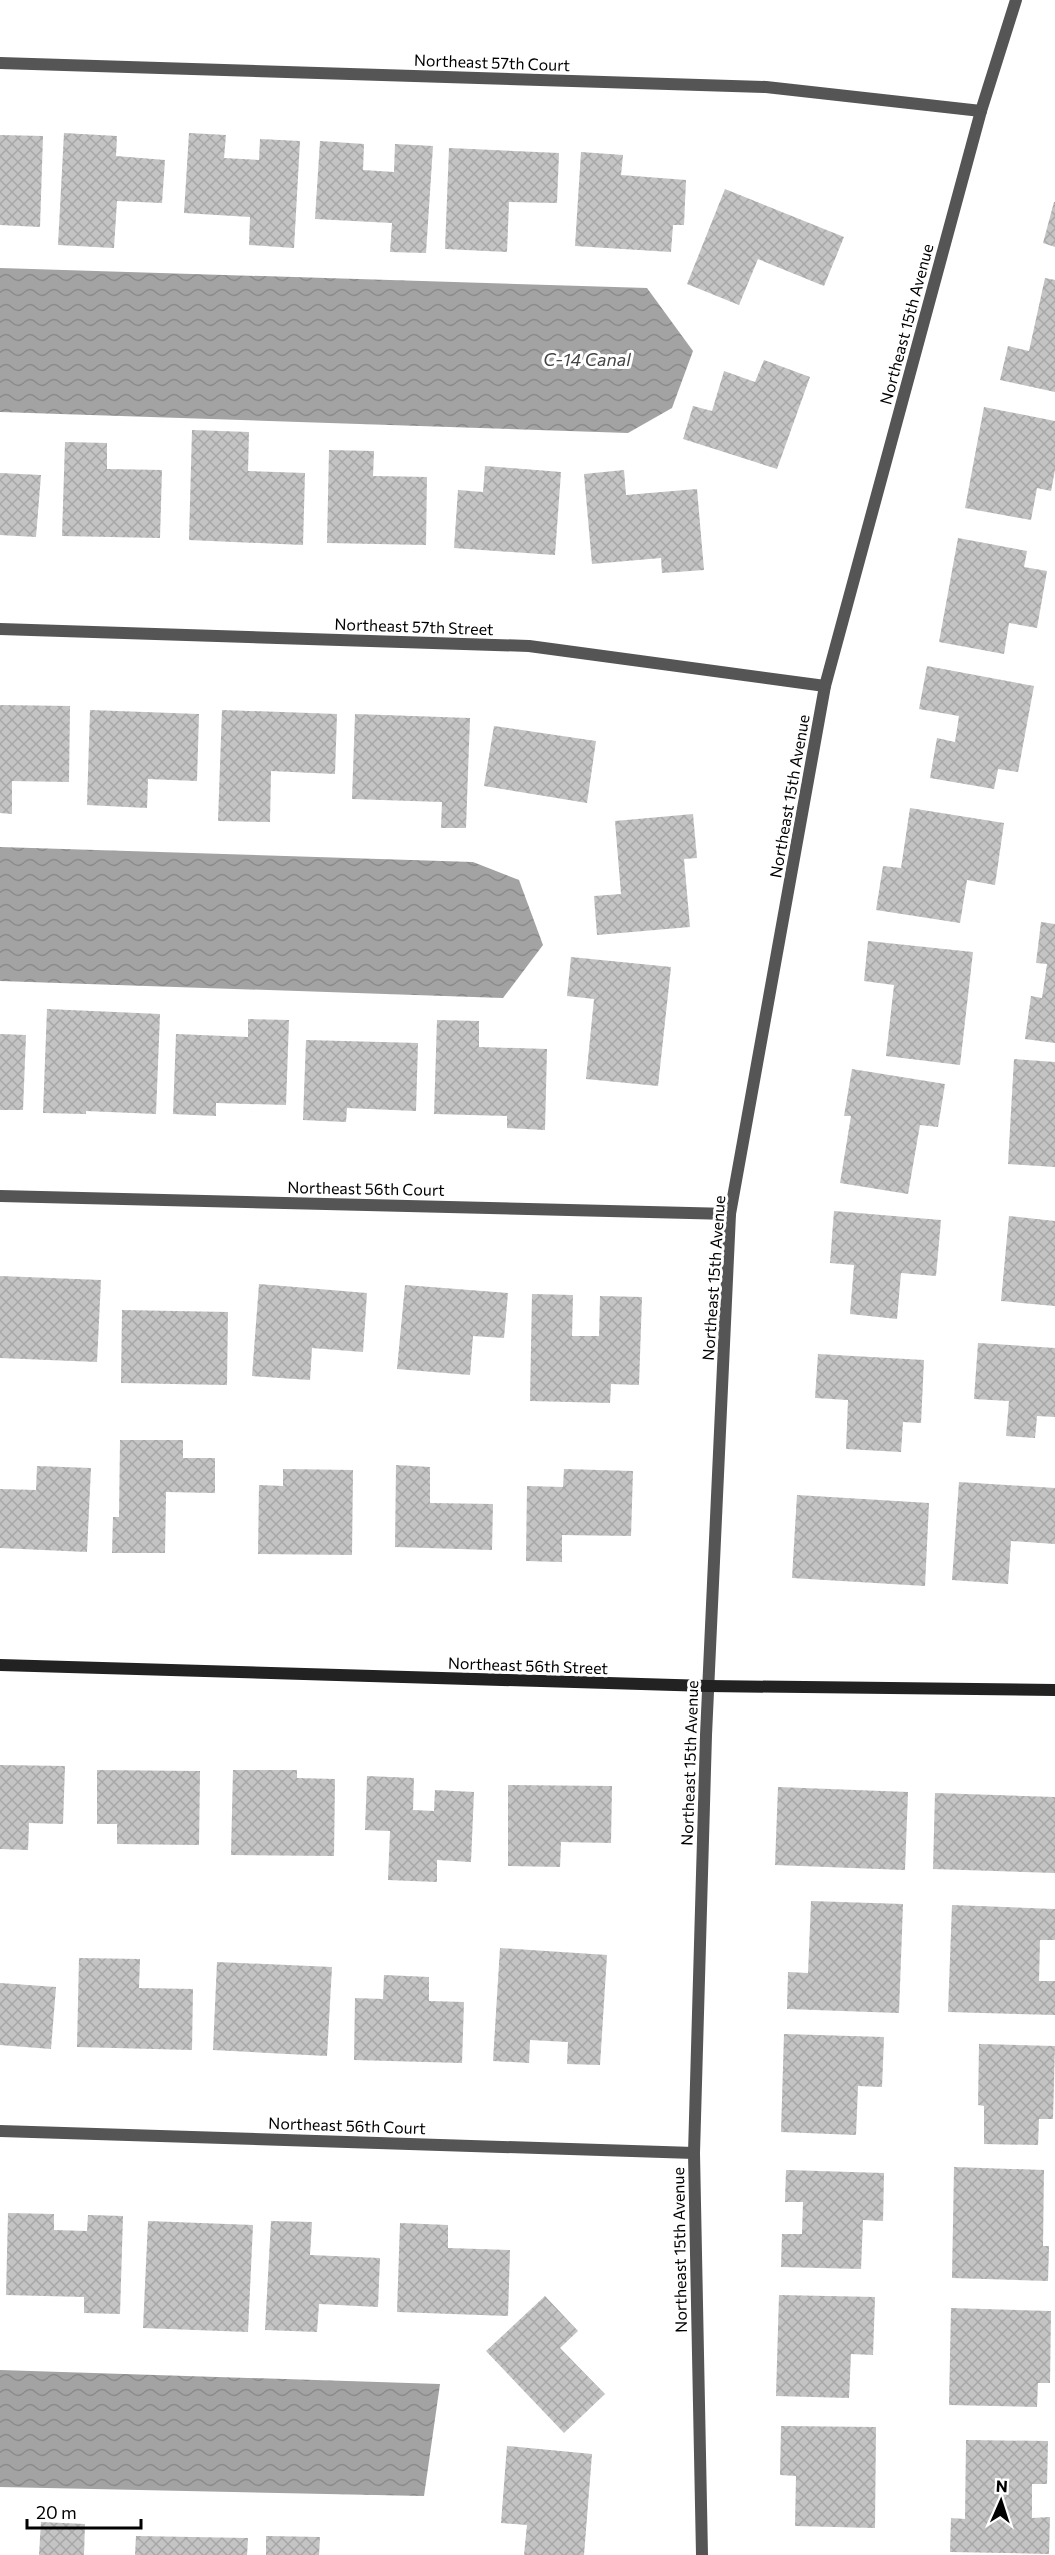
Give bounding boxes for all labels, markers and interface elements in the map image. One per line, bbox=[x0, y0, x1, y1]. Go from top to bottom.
street label: Northeast 57th Court bbox=[414, 50, 571, 74]
street label: Northeast 15th Avenue bbox=[875, 242, 937, 406]
water label: C-14 Canal bbox=[543, 348, 631, 370]
street label: Northeast 57th Street bbox=[334, 614, 494, 638]
street label: Northeast 15th Avenue bbox=[765, 713, 813, 879]
street label: Northeast 56th Court bbox=[287, 1177, 445, 1199]
street label: Northeast 15th Avenue bbox=[698, 1195, 728, 1361]
street label: Northeast 56th Street bbox=[448, 1653, 609, 1677]
street label: Northeast 15th Avenue bbox=[677, 1680, 701, 1846]
street label: Northeast 56th Court bbox=[268, 2113, 426, 2137]
street label: Northeast 15th Avenue bbox=[668, 2167, 690, 2333]
north arrow bbox=[971, 2471, 1031, 2531]
text: N bbox=[995, 2476, 1008, 2495]
scale bar bbox=[27, 2492, 141, 2530]
text: 20 m bbox=[36, 2501, 77, 2523]

